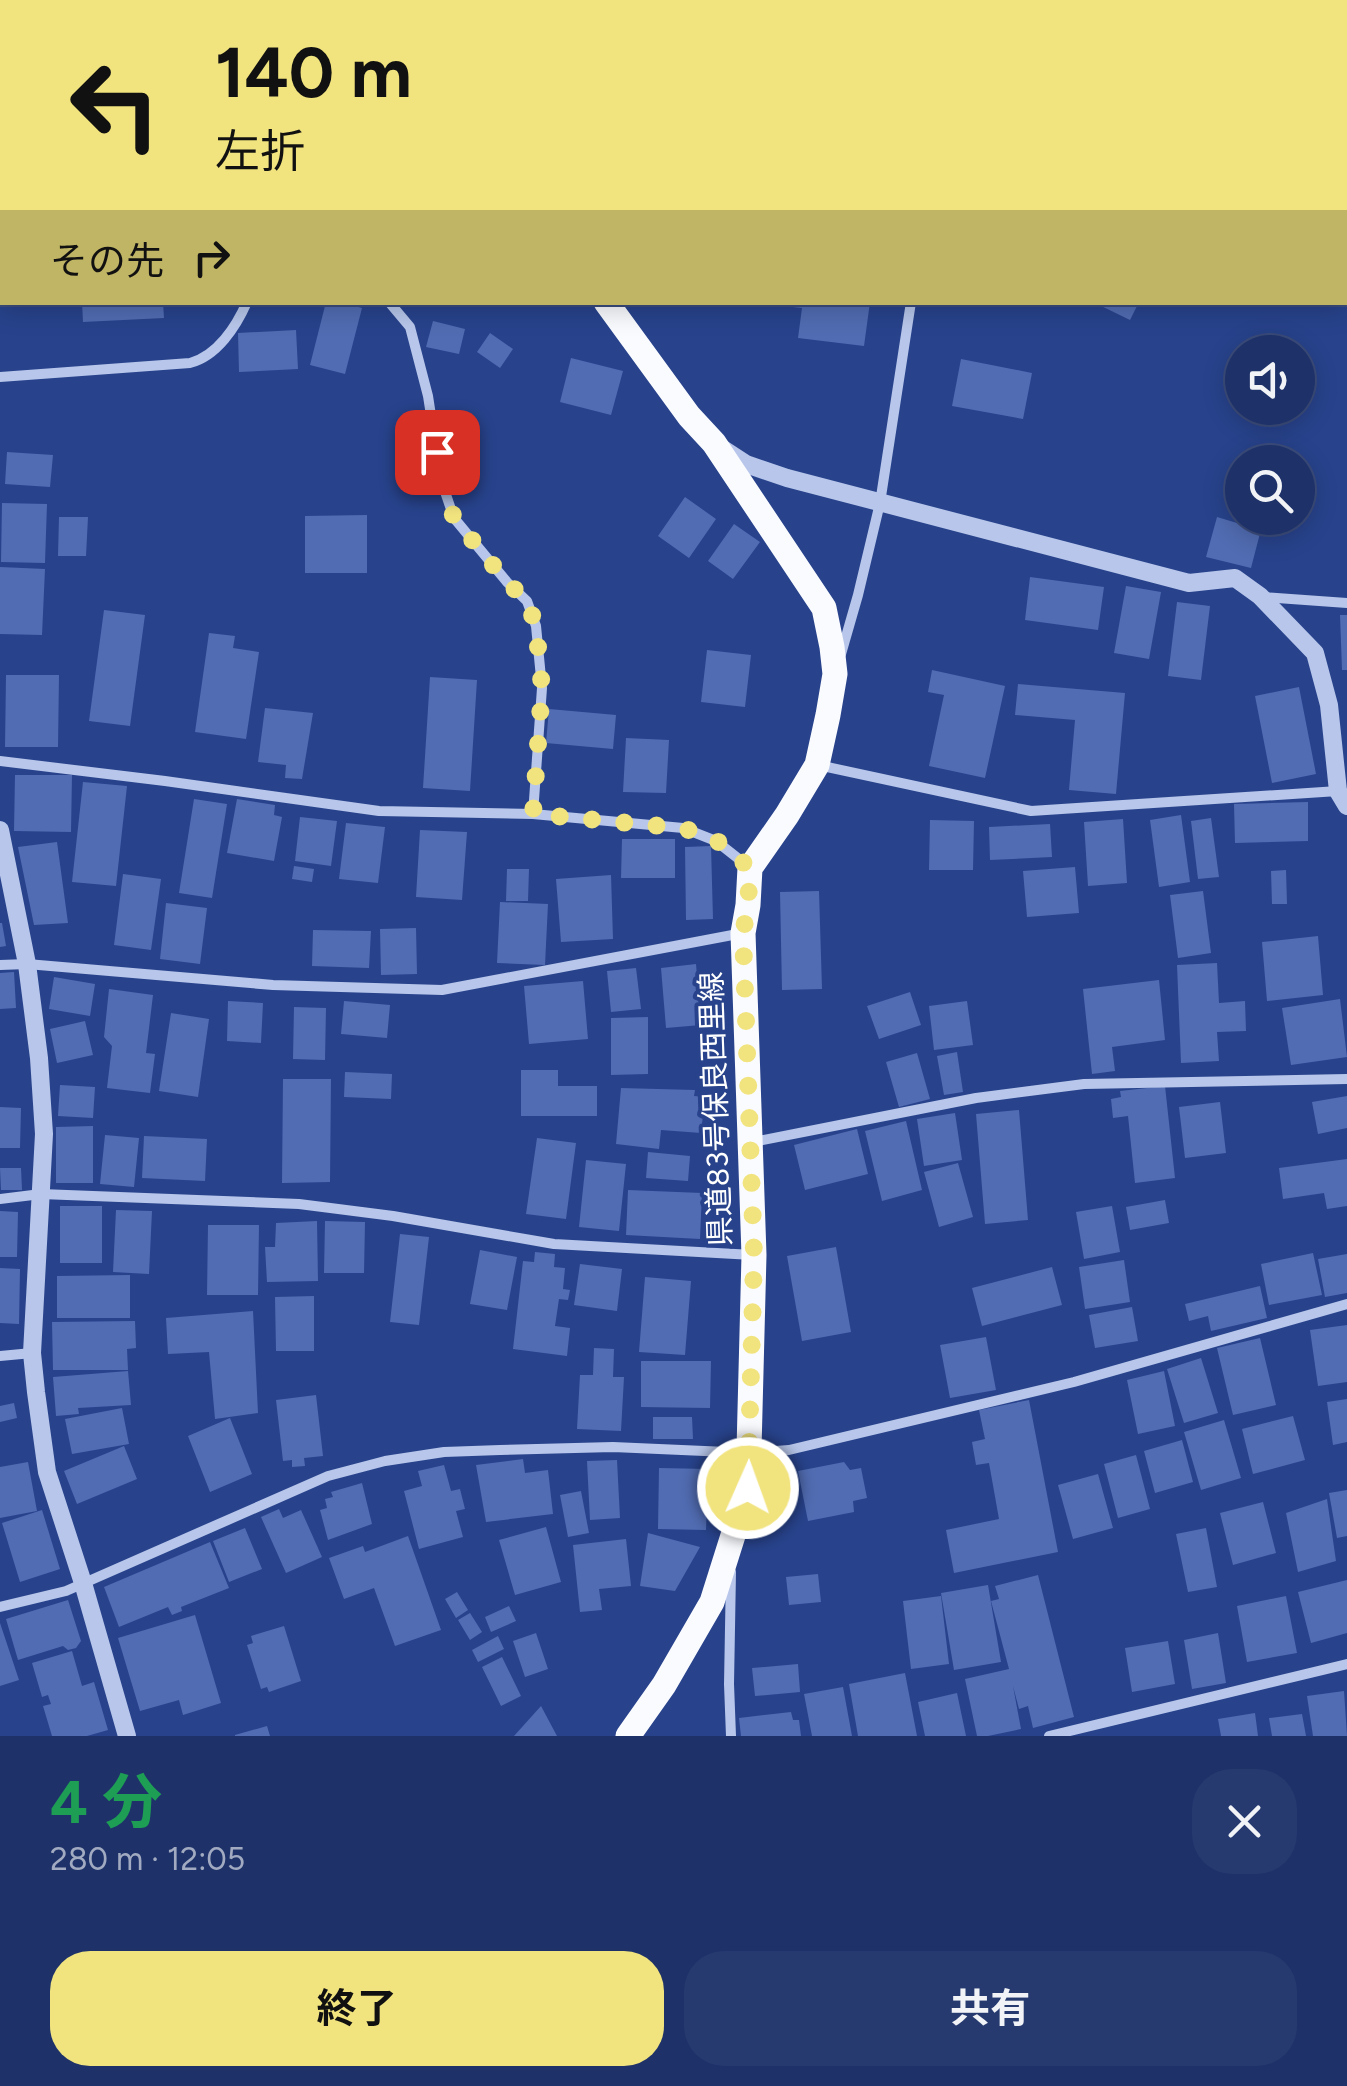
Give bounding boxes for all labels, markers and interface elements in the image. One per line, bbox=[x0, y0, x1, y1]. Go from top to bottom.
text: 140 m bbox=[215, 30, 412, 115]
icon: left bbox=[50, 40, 180, 170]
text: 左折 bbox=[215, 124, 305, 178]
icon: right bbox=[184, 230, 239, 285]
text: その先 bbox=[50, 238, 164, 284]
map controls bbox=[1225, 335, 1315, 535]
button: sound bbox=[1225, 335, 1315, 425]
pin bbox=[395, 410, 480, 495]
icon: arrive bbox=[410, 425, 465, 480]
button: search bbox=[1225, 445, 1315, 535]
street label: 県道83号保良西里線 bbox=[692, 971, 739, 1247]
position arrow bbox=[696, 1436, 800, 1540]
text: 4 分 bbox=[50, 1766, 162, 1838]
button: close bbox=[1192, 1769, 1297, 1874]
text: 280 m · 12:05 bbox=[50, 1840, 245, 1878]
button: 終了 bbox=[50, 1951, 664, 2066]
button: 共有 bbox=[684, 1951, 1297, 2066]

